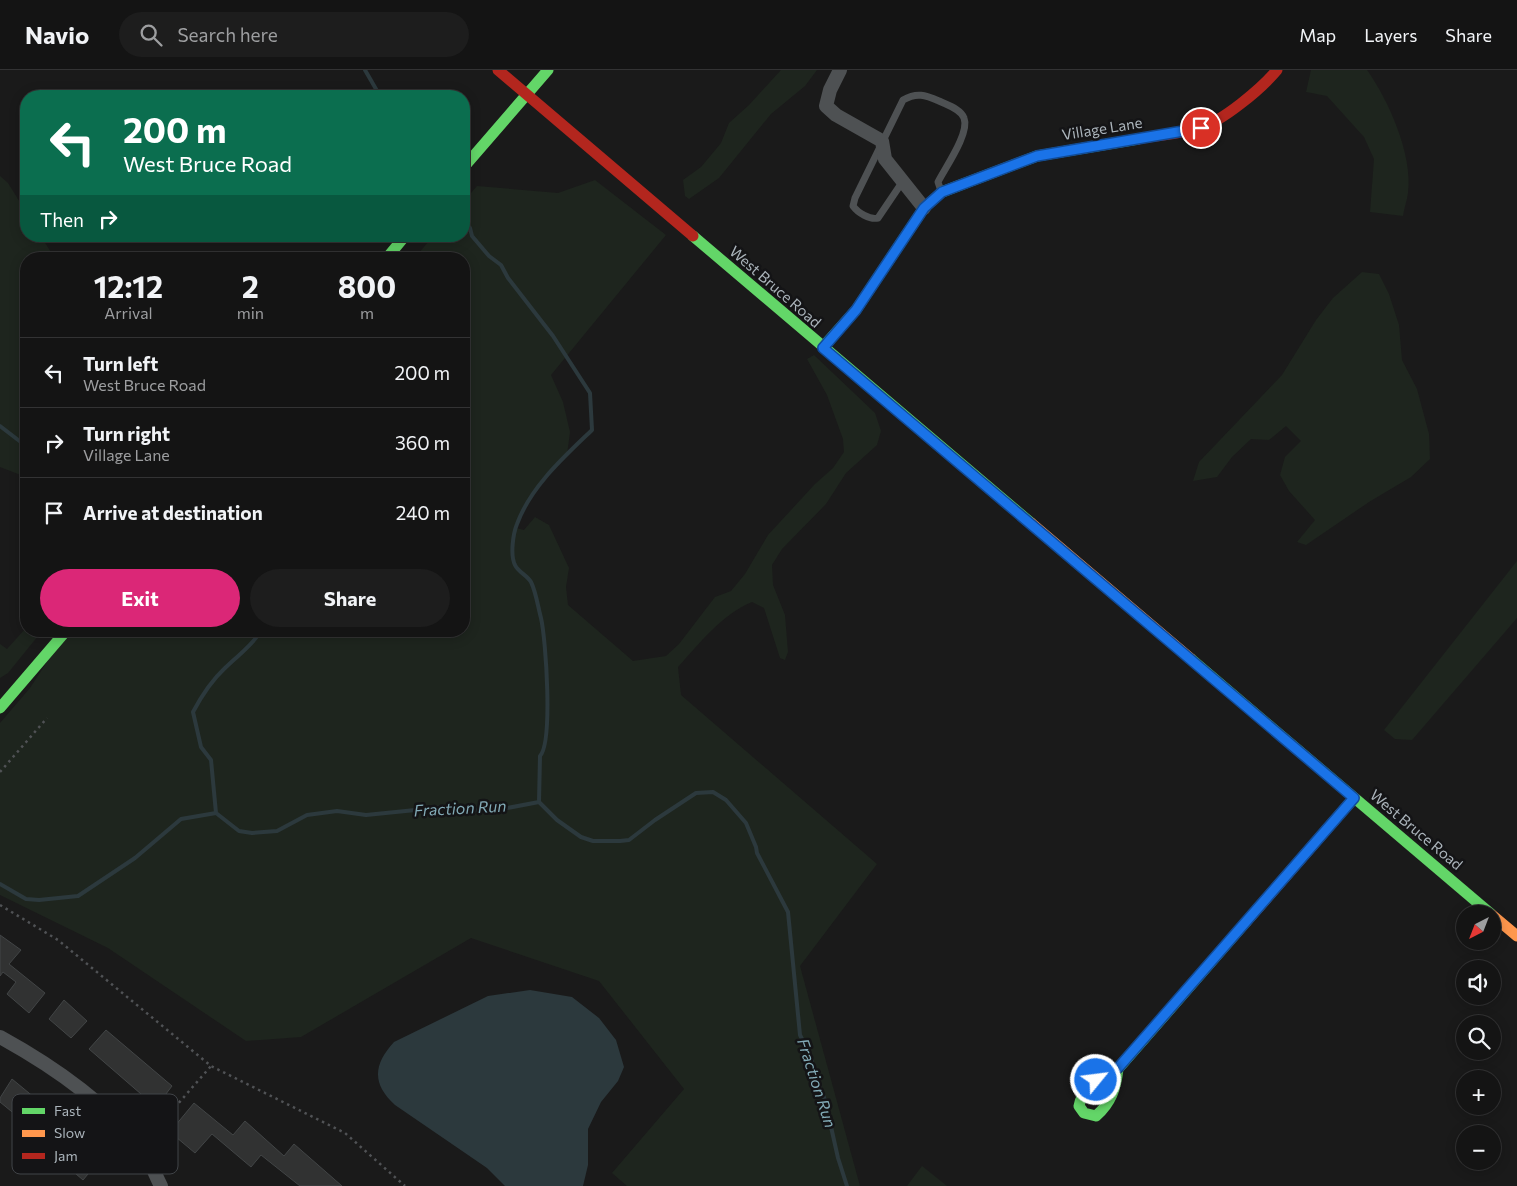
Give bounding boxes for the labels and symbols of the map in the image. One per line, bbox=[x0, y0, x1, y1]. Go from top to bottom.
pin bbox=[1180, 107, 1222, 149]
street label: Village Lane bbox=[1060, 113, 1143, 143]
street label: West Bruce Road bbox=[726, 242, 825, 331]
street label: West Bruce Road bbox=[1367, 785, 1467, 873]
water label: Fraction Run bbox=[413, 796, 507, 819]
north arrow bbox=[1456, 905, 1501, 950]
water label: Fraction Run bbox=[794, 1036, 841, 1130]
position arrow bbox=[1069, 1053, 1121, 1105]
legend bbox=[12, 1094, 178, 1174]
text: Fast bbox=[54, 1102, 81, 1119]
text: Slow bbox=[54, 1124, 85, 1141]
text: Jam bbox=[54, 1147, 78, 1164]

